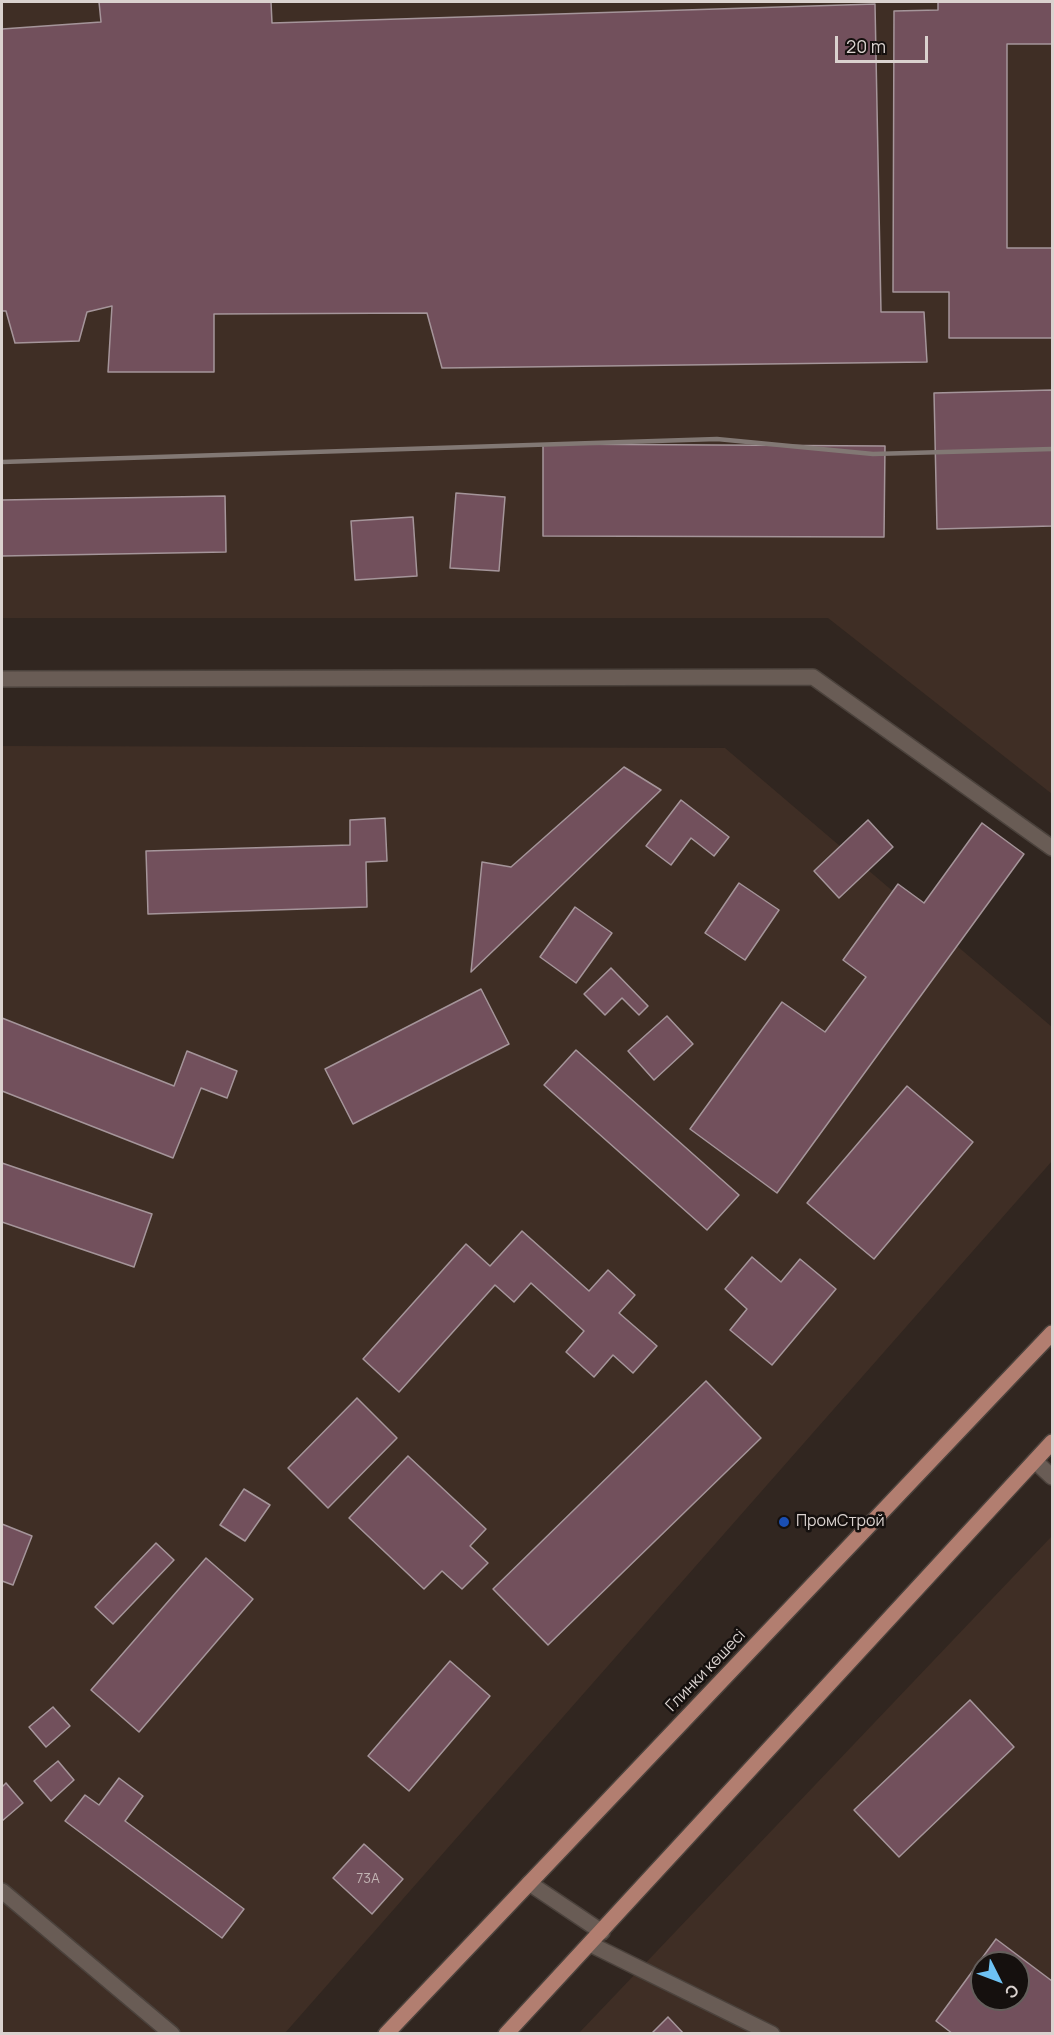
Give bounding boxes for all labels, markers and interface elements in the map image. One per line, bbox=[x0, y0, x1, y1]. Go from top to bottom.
scale bar bbox=[838, 24, 931, 62]
text: 20 m bbox=[846, 34, 886, 58]
place label: ПромСтрой bbox=[796, 1512, 885, 1532]
marker: ПромСтрой bbox=[777, 1515, 791, 1529]
street label: Глинки көшесі bbox=[662, 1626, 750, 1716]
house number: 73А bbox=[356, 1871, 380, 1887]
north arrow bbox=[970, 1951, 1030, 2011]
text: С bbox=[1000, 1980, 1024, 2003]

